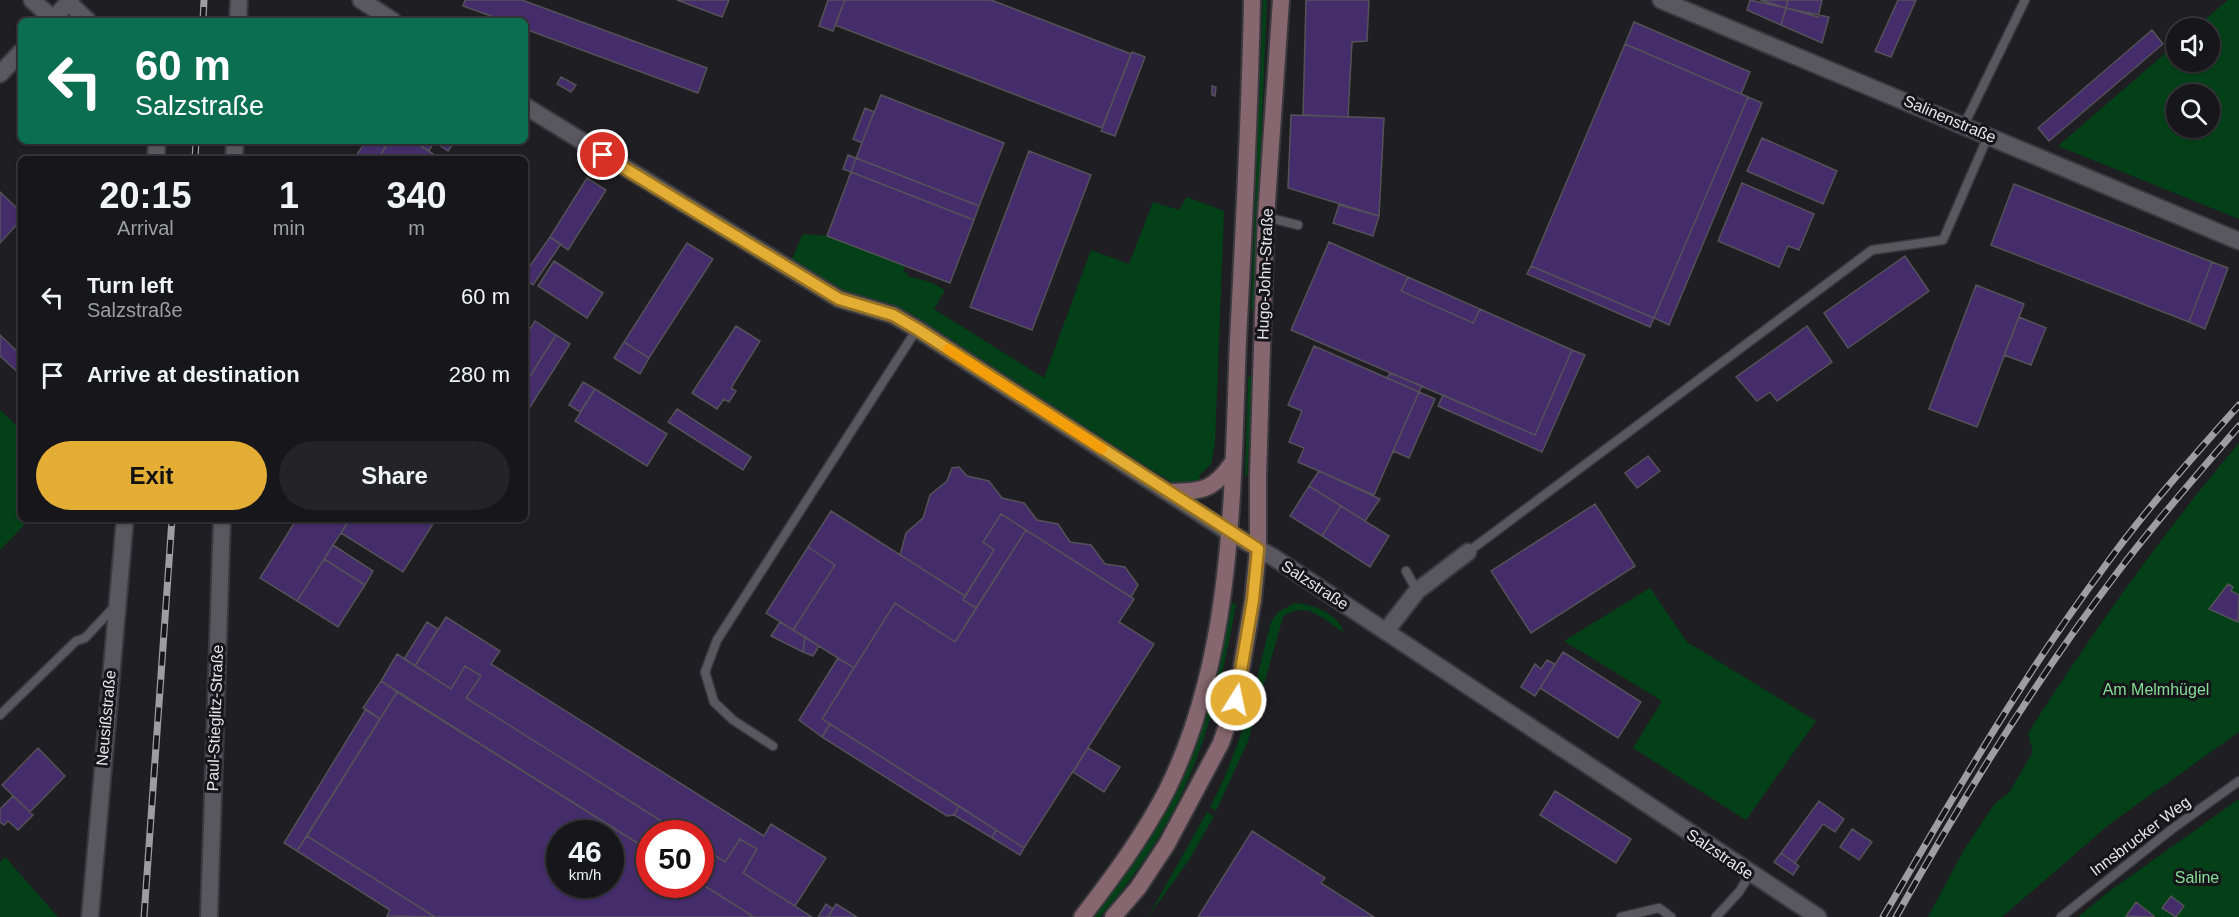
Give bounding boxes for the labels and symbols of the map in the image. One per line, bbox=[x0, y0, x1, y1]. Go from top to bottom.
street label: Salinenstraße bbox=[1901, 92, 1999, 146]
pin bbox=[577, 129, 628, 180]
street label: Hugo-John-Straße bbox=[1254, 208, 1276, 340]
street label: Salzstraße bbox=[1278, 557, 1352, 613]
street label: Paul-Stieglitz-Straße bbox=[204, 644, 226, 792]
position arrow bbox=[1204, 668, 1268, 732]
street label: Neusißstraße bbox=[93, 669, 119, 767]
park label: Am Melmhügel bbox=[2103, 681, 2209, 698]
street label: Innsbrucker Weg bbox=[2087, 793, 2193, 879]
speed limit sign: 50 bbox=[636, 820, 714, 898]
street label: Salzstraße bbox=[1684, 826, 1757, 882]
park label: Saline bbox=[2175, 869, 2219, 886]

